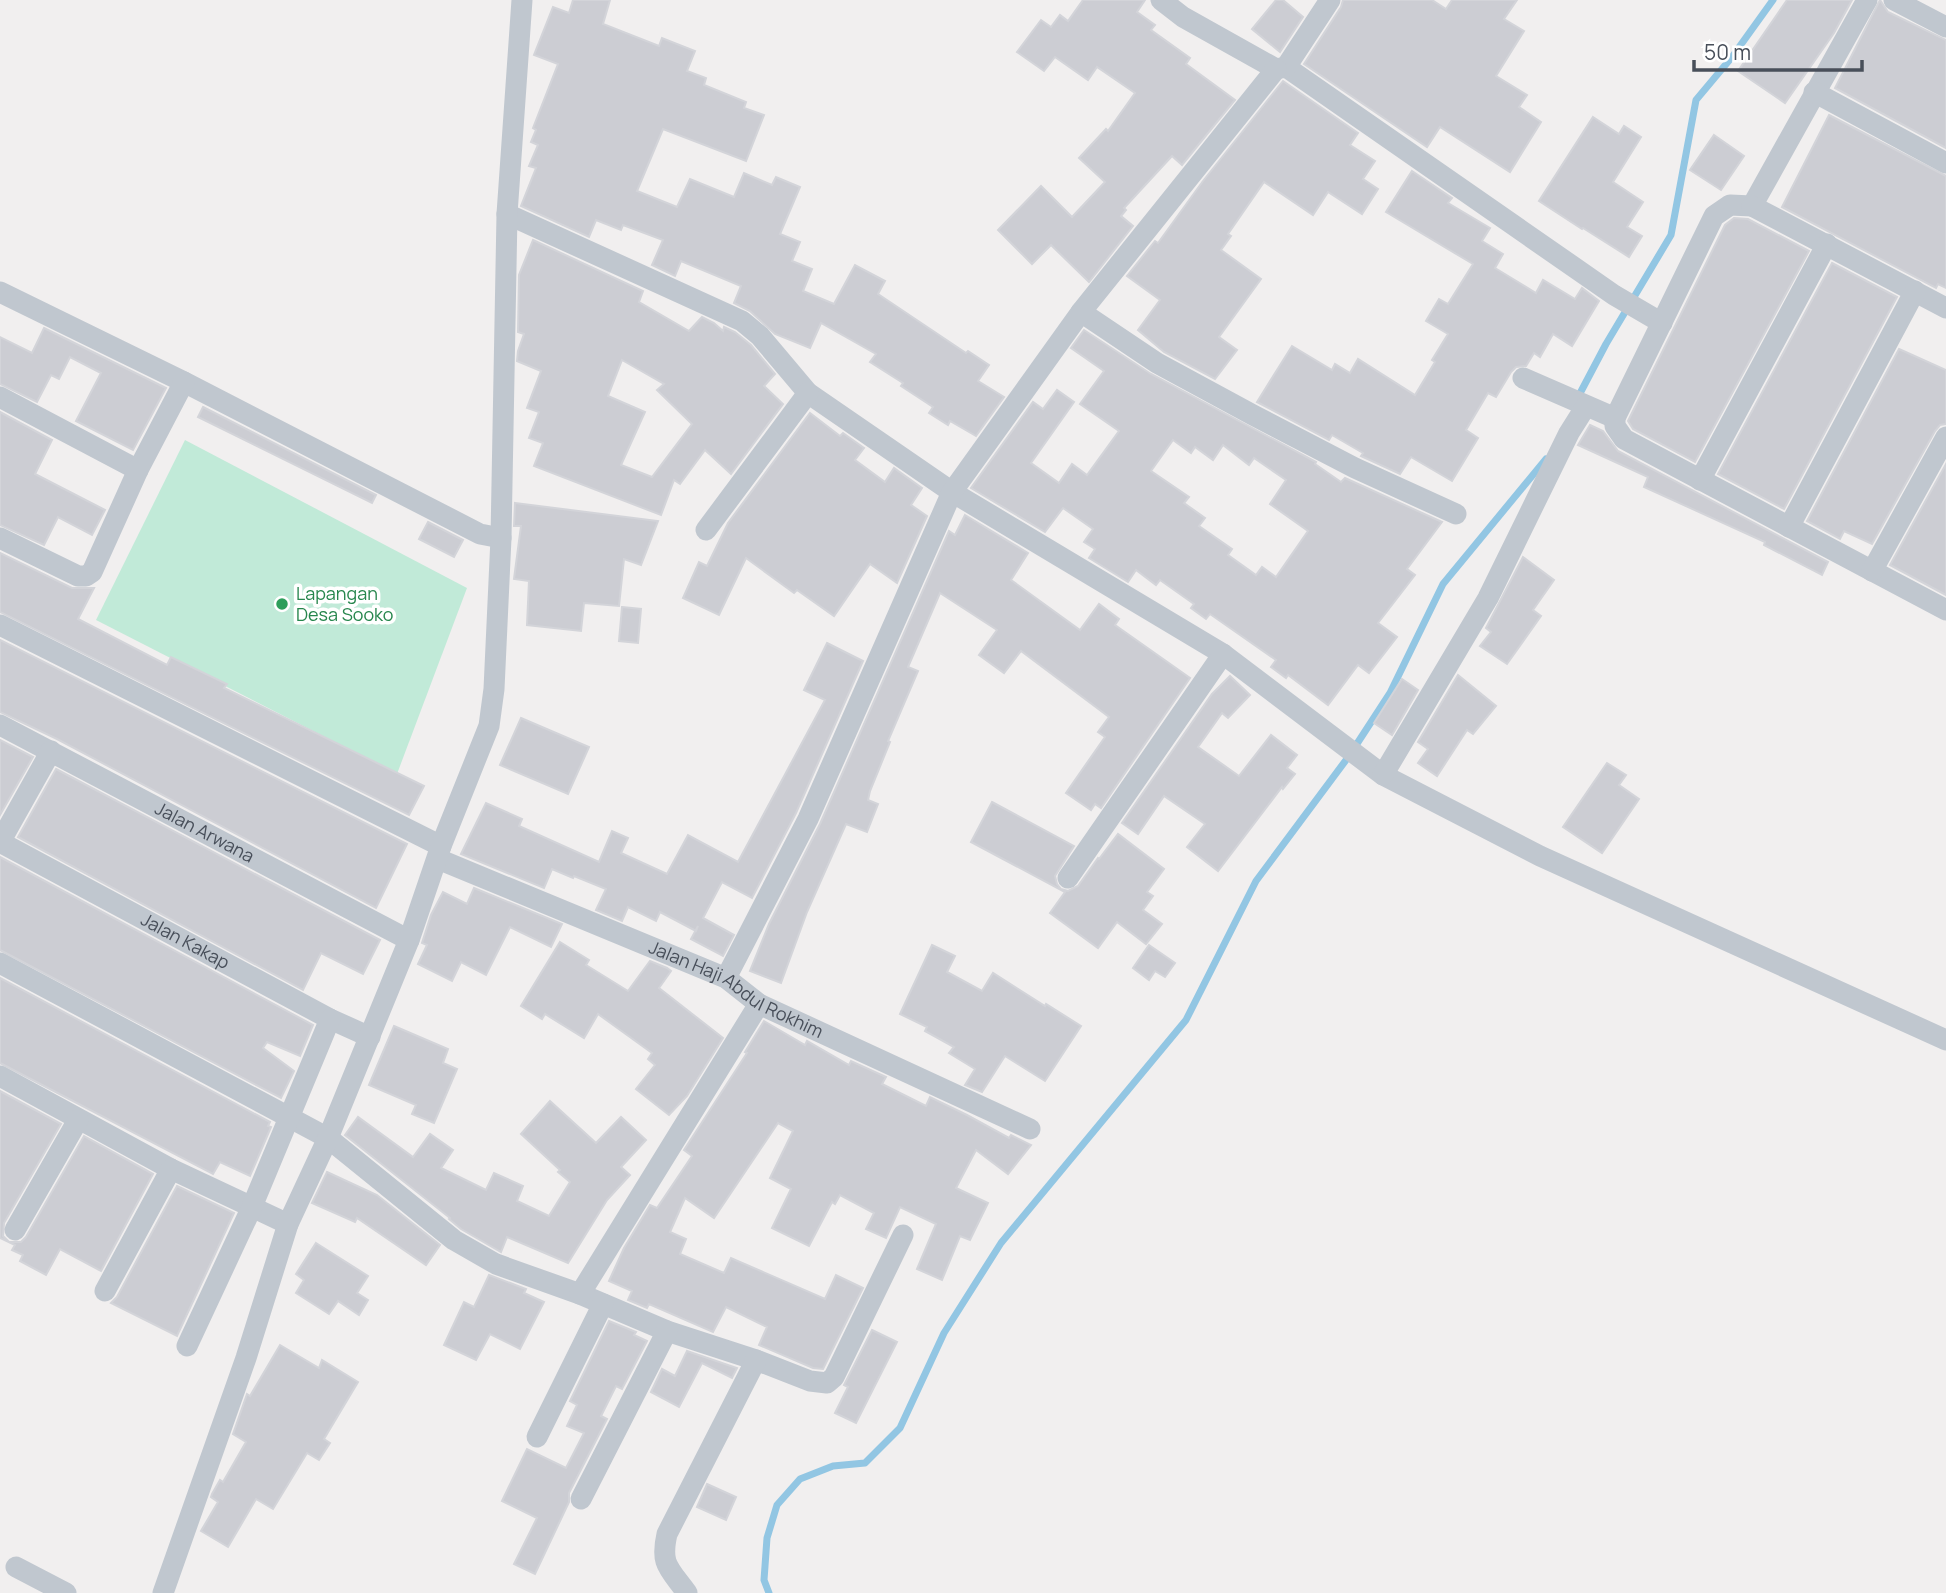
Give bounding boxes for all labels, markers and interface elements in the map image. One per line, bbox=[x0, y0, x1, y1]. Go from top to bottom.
scale bar bbox=[1694, 28, 1862, 72]
text: 50 m bbox=[1704, 38, 1751, 66]
place label: Lapangan Desa Sooko bbox=[296, 581, 393, 626]
marker: Lapangan Desa Sooko bbox=[274, 596, 290, 612]
street label: Jalan Arwana bbox=[151, 796, 259, 868]
street label: Jalan Kakap bbox=[137, 907, 234, 974]
street label: Jalan Haji Abdul Rokhim bbox=[645, 934, 827, 1043]

